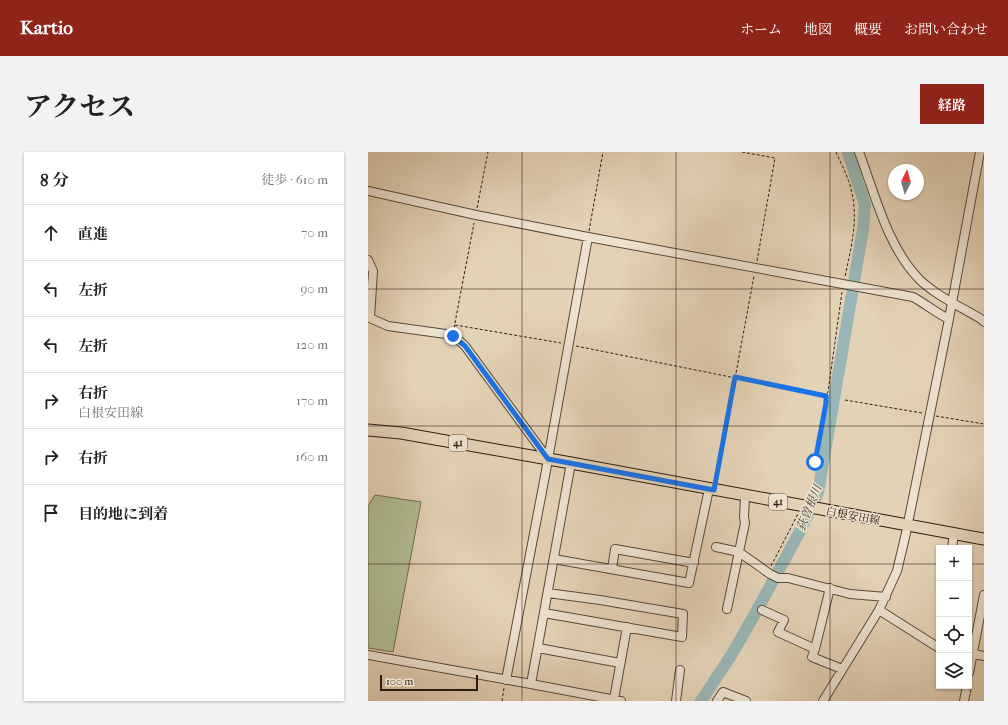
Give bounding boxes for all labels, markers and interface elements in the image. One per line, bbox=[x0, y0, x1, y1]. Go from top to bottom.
text: Kartio bbox=[20, 17, 73, 39]
text: ホーム bbox=[740, 21, 782, 38]
text: 地図 bbox=[804, 21, 832, 38]
text: 概要 bbox=[854, 21, 882, 38]
text: お問い合わせ bbox=[904, 21, 988, 38]
button: 経路 bbox=[920, 84, 984, 124]
text: アクセス bbox=[24, 90, 135, 123]
north arrow bbox=[888, 164, 924, 200]
text: 8 分 bbox=[40, 170, 69, 190]
text: 徒歩 · 610 m bbox=[261, 172, 328, 187]
icon: ahead bbox=[40, 222, 62, 244]
text: 直進 bbox=[78, 225, 108, 243]
text: 70 m bbox=[301, 225, 328, 240]
icon: left bbox=[40, 278, 62, 300]
text: 左折 bbox=[78, 281, 108, 299]
text: 90 m bbox=[300, 281, 328, 296]
route end bbox=[444, 327, 462, 345]
icon: left bbox=[40, 334, 62, 356]
text: 左折 bbox=[78, 337, 108, 355]
text: 120 m bbox=[296, 337, 328, 352]
text: 右折 bbox=[78, 384, 108, 402]
icon: right bbox=[40, 390, 62, 412]
text: 170 m bbox=[296, 393, 328, 408]
text: 白根安田線 bbox=[78, 405, 143, 420]
road number: 41 bbox=[449, 435, 467, 451]
icon: right bbox=[40, 446, 62, 468]
text: 右折 bbox=[78, 449, 108, 467]
text: 160 m bbox=[296, 449, 328, 464]
route start bbox=[806, 453, 824, 471]
water label: 荻曽根川 bbox=[794, 481, 825, 533]
road number: 41 bbox=[769, 494, 787, 510]
icon: arrive bbox=[40, 502, 62, 524]
street label: 白根安田線 bbox=[825, 504, 881, 528]
text: 目的地に到着 bbox=[78, 505, 168, 523]
map controls bbox=[936, 545, 972, 689]
button: + bbox=[936, 545, 972, 581]
button: − bbox=[936, 581, 972, 617]
button: locate bbox=[936, 617, 972, 653]
button: layers bbox=[936, 653, 972, 689]
scale bar bbox=[380, 673, 478, 692]
text: 100 m bbox=[386, 675, 414, 688]

